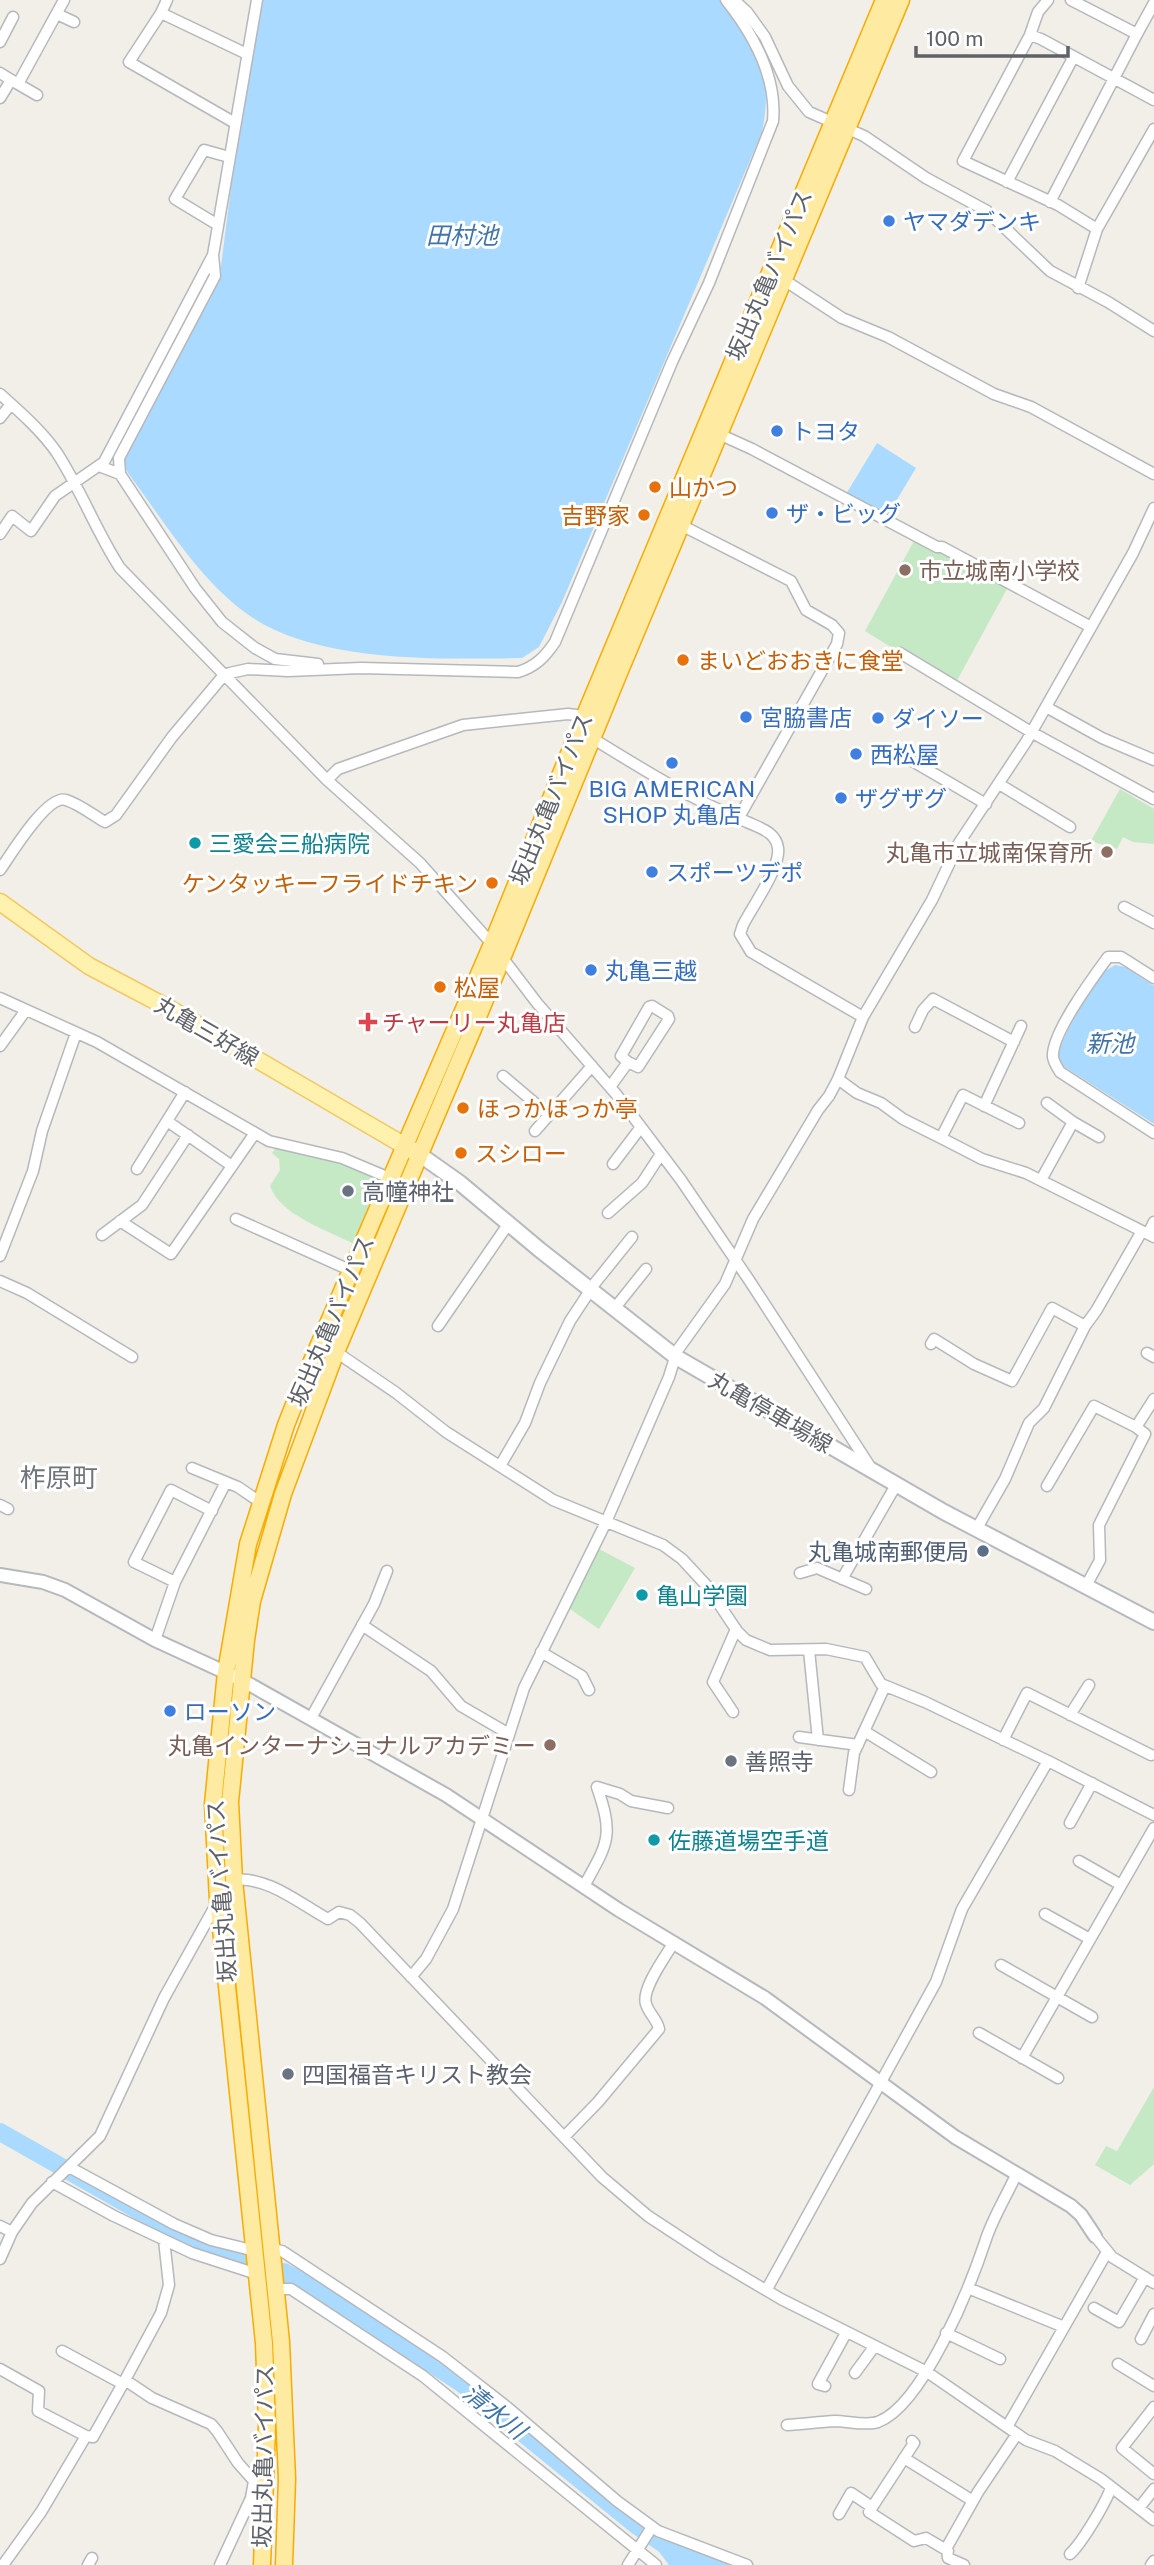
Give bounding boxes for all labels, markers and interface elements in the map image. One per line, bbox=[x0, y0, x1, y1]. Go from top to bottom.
scale bar bbox=[916, 14, 1068, 58]
text: 100 m bbox=[926, 26, 983, 51]
street label: 坂出丸亀バイパス bbox=[721, 185, 817, 365]
place label: ヤマダデンキ bbox=[903, 208, 1041, 235]
marker: ヤマダデンキ bbox=[881, 213, 897, 229]
water label: 田村池 bbox=[426, 221, 500, 249]
place label: トヨタ bbox=[791, 418, 860, 445]
marker: トヨタ bbox=[769, 423, 785, 439]
place label: 山かつ bbox=[669, 474, 738, 501]
marker: 山かつ bbox=[647, 479, 663, 495]
place label: ザ・ビッグ bbox=[786, 500, 901, 527]
place label: 吉野家 bbox=[561, 502, 630, 529]
marker: ザ・ビッグ bbox=[764, 505, 780, 521]
marker: 吉野家 bbox=[636, 507, 652, 523]
place label: 市立城南小学校 bbox=[919, 557, 1080, 584]
marker: 市立城南小学校 bbox=[897, 562, 913, 578]
place label: まいどおおきに食堂 bbox=[697, 647, 904, 674]
marker: まいどおおきに食堂 bbox=[675, 652, 691, 668]
place label: 宮脇書店 bbox=[760, 704, 852, 731]
place label: ダイソー bbox=[892, 705, 984, 732]
street label: 坂出丸亀バイパス bbox=[504, 709, 598, 889]
marker: 宮脇書店 bbox=[738, 709, 754, 725]
marker: ダイソー bbox=[870, 710, 886, 726]
place label: 西松屋 bbox=[870, 741, 939, 768]
marker: 西松屋 bbox=[848, 746, 864, 762]
marker: BIG AMERICAN SHOP 丸亀店 bbox=[664, 755, 680, 771]
place label: BIG AMERICAN SHOP 丸亀店 bbox=[589, 775, 755, 828]
place label: ザグザグ bbox=[855, 785, 947, 812]
marker: ザグザグ bbox=[833, 790, 849, 806]
place label: 三愛会三船病院 bbox=[209, 830, 370, 857]
marker: 三愛会三船病院 bbox=[187, 835, 203, 851]
place label: 丸亀市立城南保育所 bbox=[886, 839, 1093, 866]
marker: 丸亀市立城南保育所 bbox=[1099, 844, 1115, 860]
place label: スポーツデポ bbox=[666, 859, 804, 886]
marker: スポーツデポ bbox=[644, 864, 660, 880]
place label: ケンタッキーフライドチキン bbox=[182, 870, 478, 897]
marker: ケンタッキーフライドチキン bbox=[484, 875, 500, 891]
place label: 丸亀三越 bbox=[605, 957, 697, 984]
marker: 丸亀三越 bbox=[583, 962, 599, 978]
place label: 松屋 bbox=[454, 974, 500, 1001]
marker: 松屋 bbox=[432, 979, 448, 995]
street label: 丸亀三好線 bbox=[150, 991, 264, 1071]
place label: チャーリー丸亀店 bbox=[382, 1009, 566, 1036]
marker: チャーリー丸亀店 bbox=[360, 1014, 376, 1030]
water label: 新池 bbox=[1086, 1029, 1136, 1057]
place label: ほっかほっか亭 bbox=[477, 1095, 638, 1122]
marker: ほっかほっか亭 bbox=[455, 1100, 471, 1116]
place label: スシロー bbox=[475, 1140, 567, 1167]
marker: スシロー bbox=[453, 1145, 469, 1161]
place label: 高幢神社 bbox=[362, 1178, 454, 1205]
marker: 高幢神社 bbox=[340, 1183, 356, 1199]
street label: 坂出丸亀バイパス bbox=[283, 1231, 379, 1411]
street label: 丸亀停車場線 bbox=[704, 1366, 838, 1458]
district label: 柞原町 bbox=[20, 1462, 98, 1493]
place label: 丸亀城南郵便局 bbox=[808, 1538, 969, 1565]
marker: 丸亀城南郵便局 bbox=[975, 1543, 991, 1559]
place label: 亀山学園 bbox=[656, 1582, 748, 1609]
marker: 亀山学園 bbox=[634, 1587, 650, 1603]
place label: ローソン bbox=[184, 1698, 276, 1725]
marker: ローソン bbox=[162, 1703, 178, 1719]
place label: 丸亀インターナショナルアカデミー bbox=[168, 1732, 536, 1759]
marker: 丸亀インターナショナルアカデミー bbox=[542, 1737, 558, 1753]
place label: 善照寺 bbox=[745, 1748, 814, 1775]
marker: 善照寺 bbox=[723, 1753, 739, 1769]
street label: 坂出丸亀バイパス bbox=[201, 1799, 241, 1983]
place label: 佐藤道場空手道 bbox=[668, 1827, 829, 1854]
marker: 佐藤道場空手道 bbox=[646, 1832, 662, 1848]
place label: 四国福音キリスト教会 bbox=[302, 2061, 532, 2088]
marker: 四国福音キリスト教会 bbox=[280, 2066, 296, 2082]
street label: 坂出丸亀バイパス bbox=[248, 2364, 278, 2548]
water label: 清水川 bbox=[458, 2377, 534, 2446]

